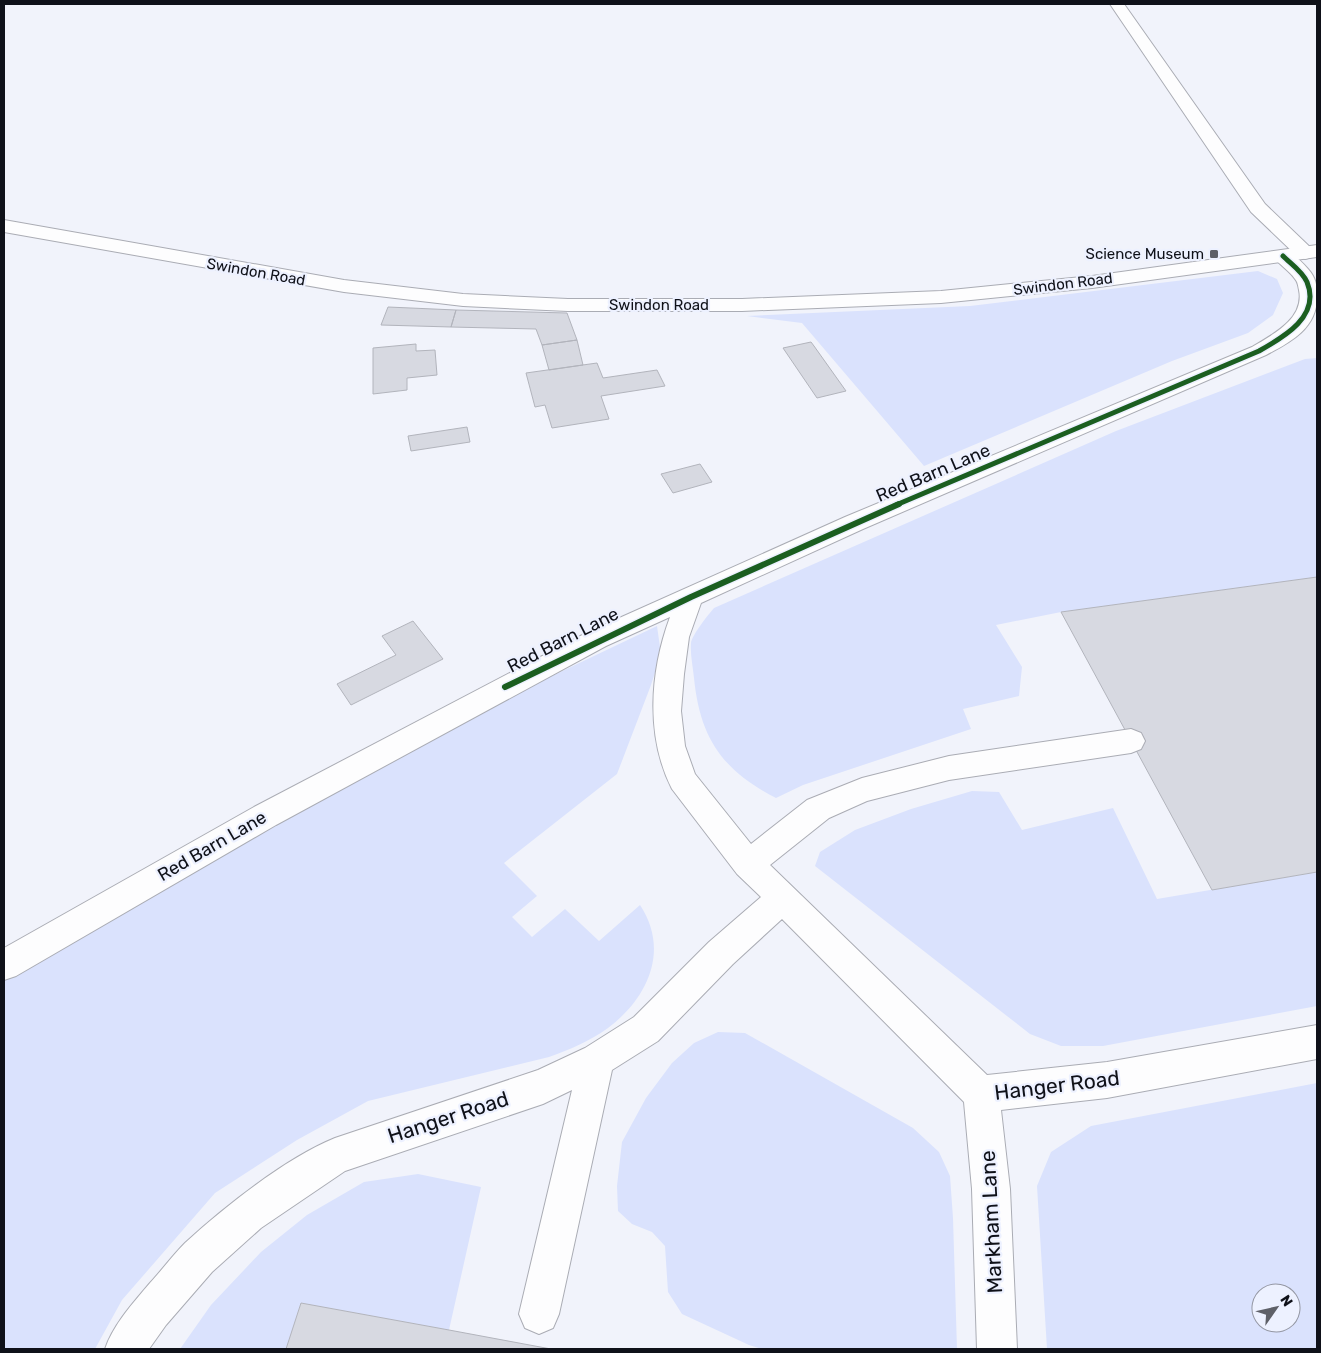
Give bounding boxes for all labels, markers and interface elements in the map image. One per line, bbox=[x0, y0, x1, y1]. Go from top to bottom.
place label: Science Museum bbox=[1086, 245, 1204, 263]
marker: Science Museum bbox=[1208, 248, 1220, 260]
street label: Swindon Road bbox=[205, 254, 307, 290]
street label: Swindon Road bbox=[1012, 269, 1114, 299]
street label: Swindon Road bbox=[609, 296, 709, 314]
street label: Red Barn Lane bbox=[873, 439, 993, 507]
street label: Red Barn Lane bbox=[504, 602, 622, 678]
street label: Red Barn Lane bbox=[154, 806, 270, 886]
street label: Hanger Road bbox=[993, 1065, 1121, 1105]
street label: Hanger Road bbox=[384, 1086, 512, 1148]
street label: Markham Lane bbox=[975, 1150, 1007, 1294]
north arrow bbox=[1251, 1283, 1301, 1333]
text: N bbox=[1276, 1292, 1296, 1310]

